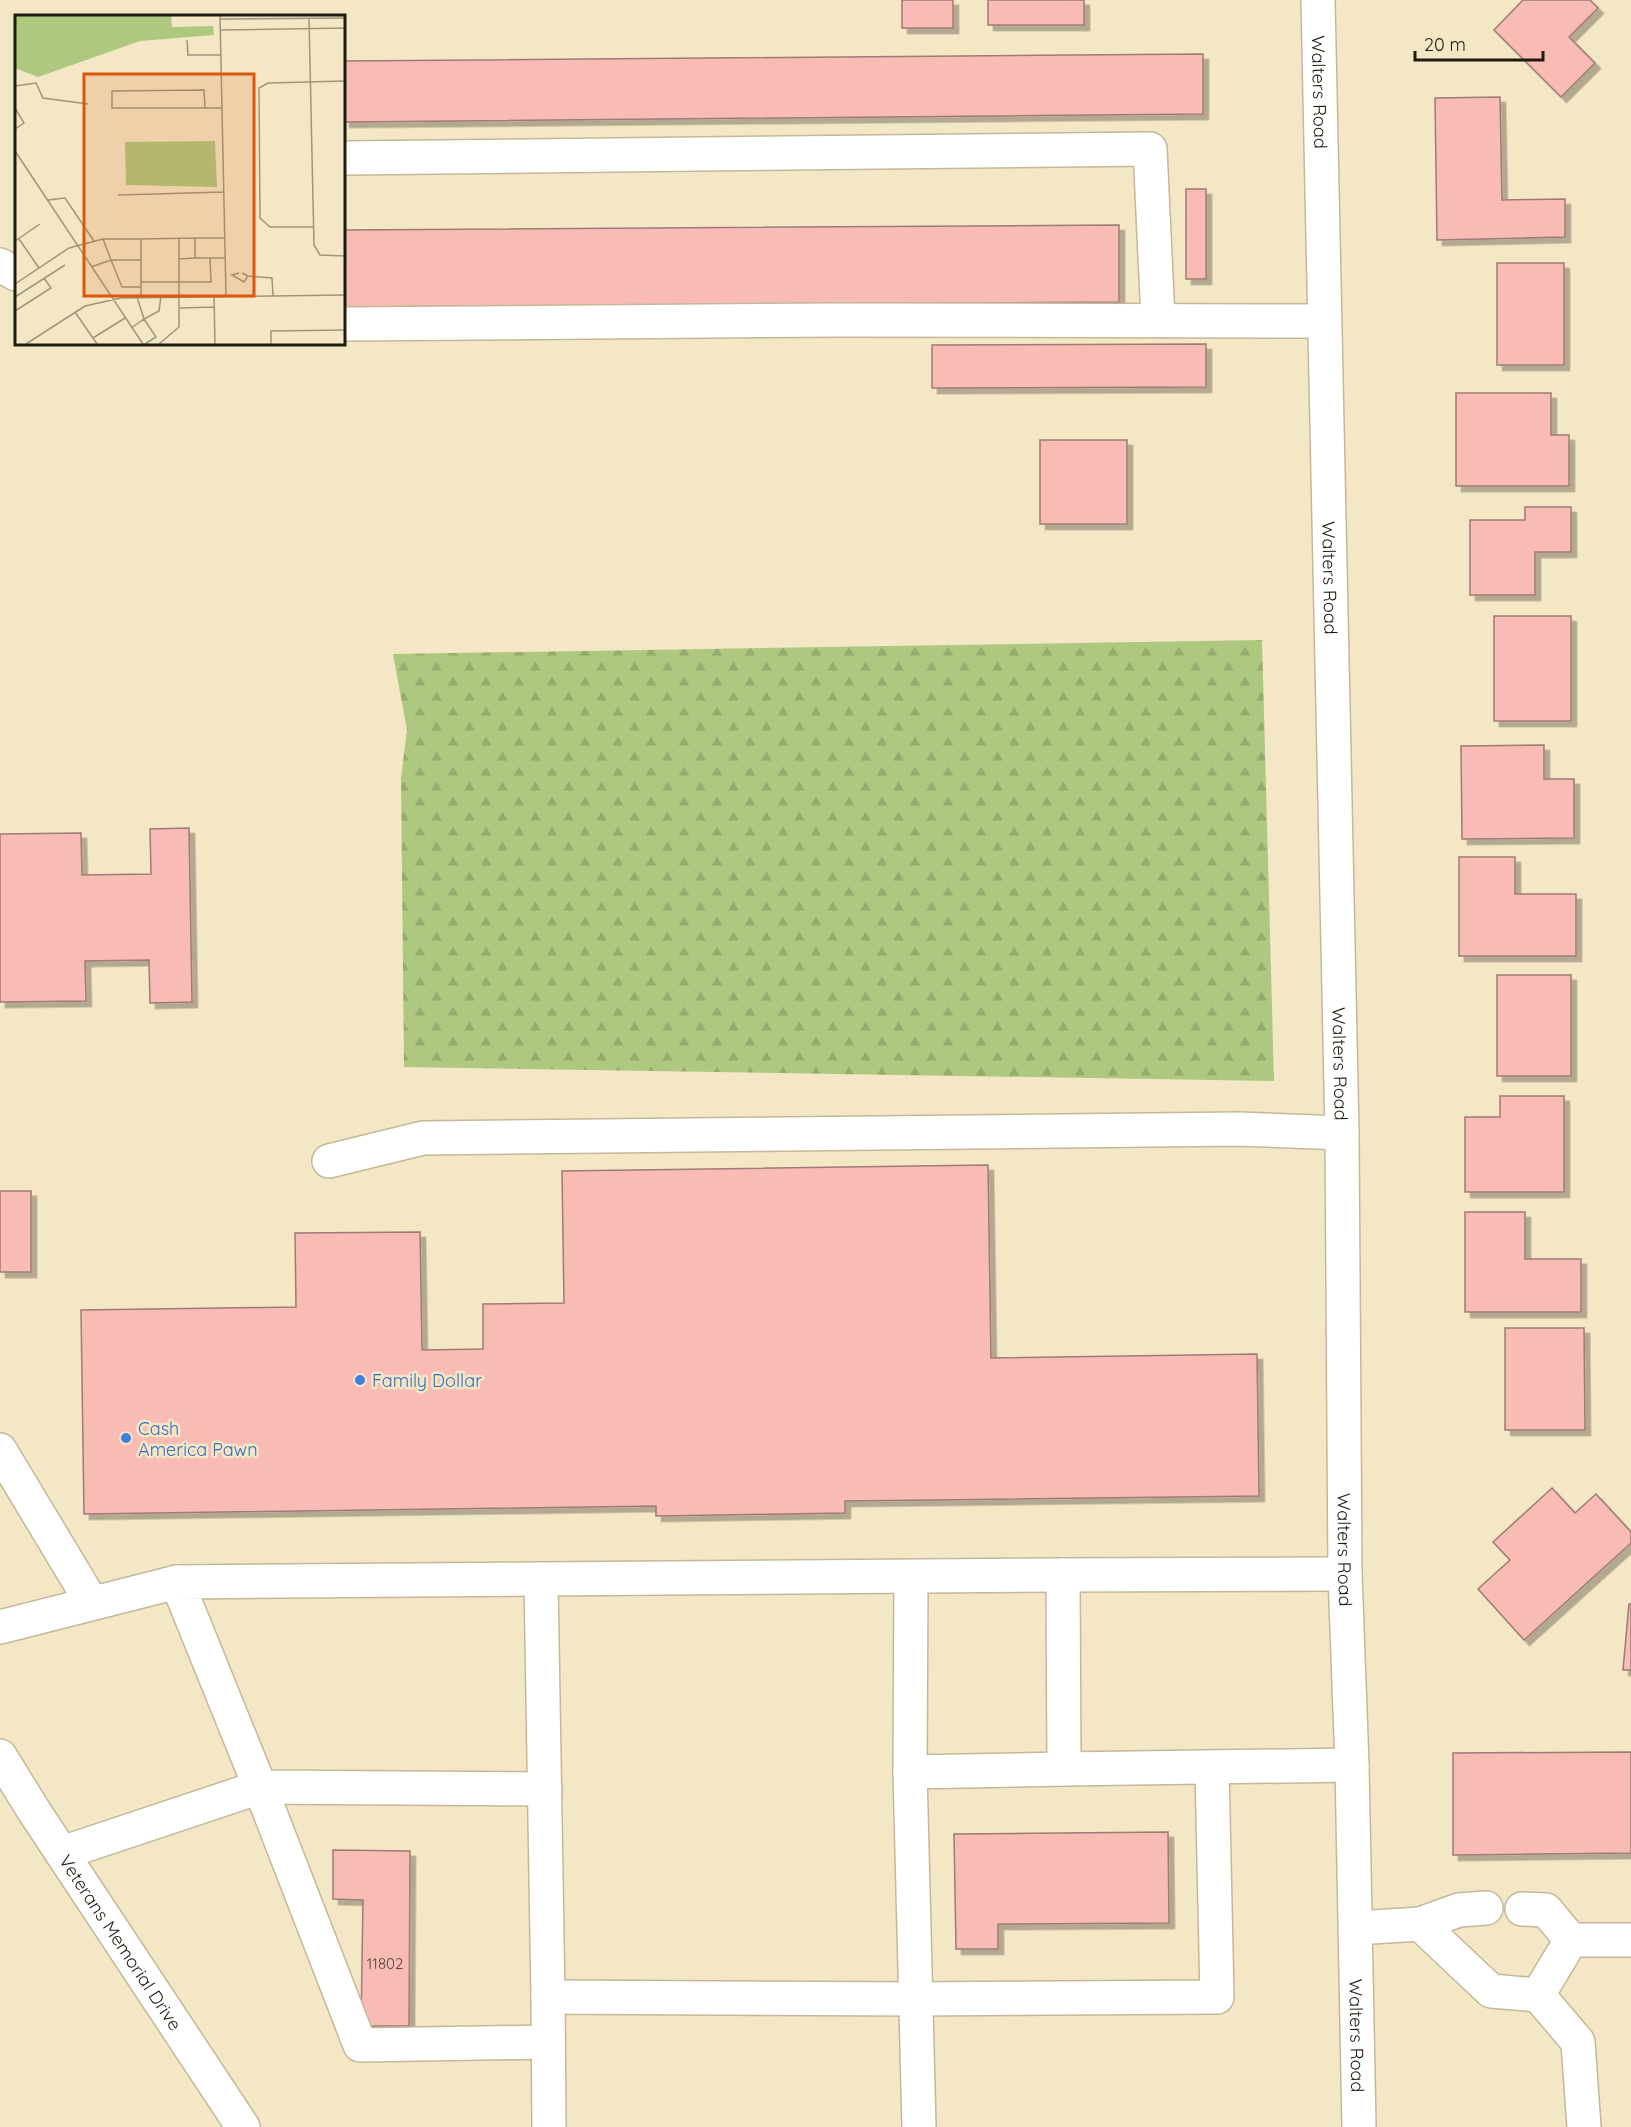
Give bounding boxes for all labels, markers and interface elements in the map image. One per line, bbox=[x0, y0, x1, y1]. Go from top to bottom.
inset map bbox=[15, 15, 345, 345]
scale bar bbox=[1415, 24, 1542, 62]
text: 20 m bbox=[1424, 33, 1466, 56]
street label: Walters Road bbox=[1307, 35, 1333, 149]
street label: Walters Road bbox=[1318, 521, 1343, 635]
street label: Walters Road bbox=[1328, 1007, 1353, 1121]
place label: Family Dollar bbox=[372, 1369, 482, 1392]
marker: Family Dollar bbox=[353, 1373, 367, 1387]
place label: Cash America Pawn bbox=[138, 1417, 258, 1461]
marker: Cash America Pawn bbox=[119, 1431, 133, 1445]
street label: Walters Road bbox=[1333, 1493, 1358, 1607]
street label: Veterans Memorial Drive bbox=[54, 1850, 187, 2034]
house number: 11802 bbox=[367, 1954, 403, 1973]
street label: Walters Road bbox=[1345, 1979, 1370, 2092]

